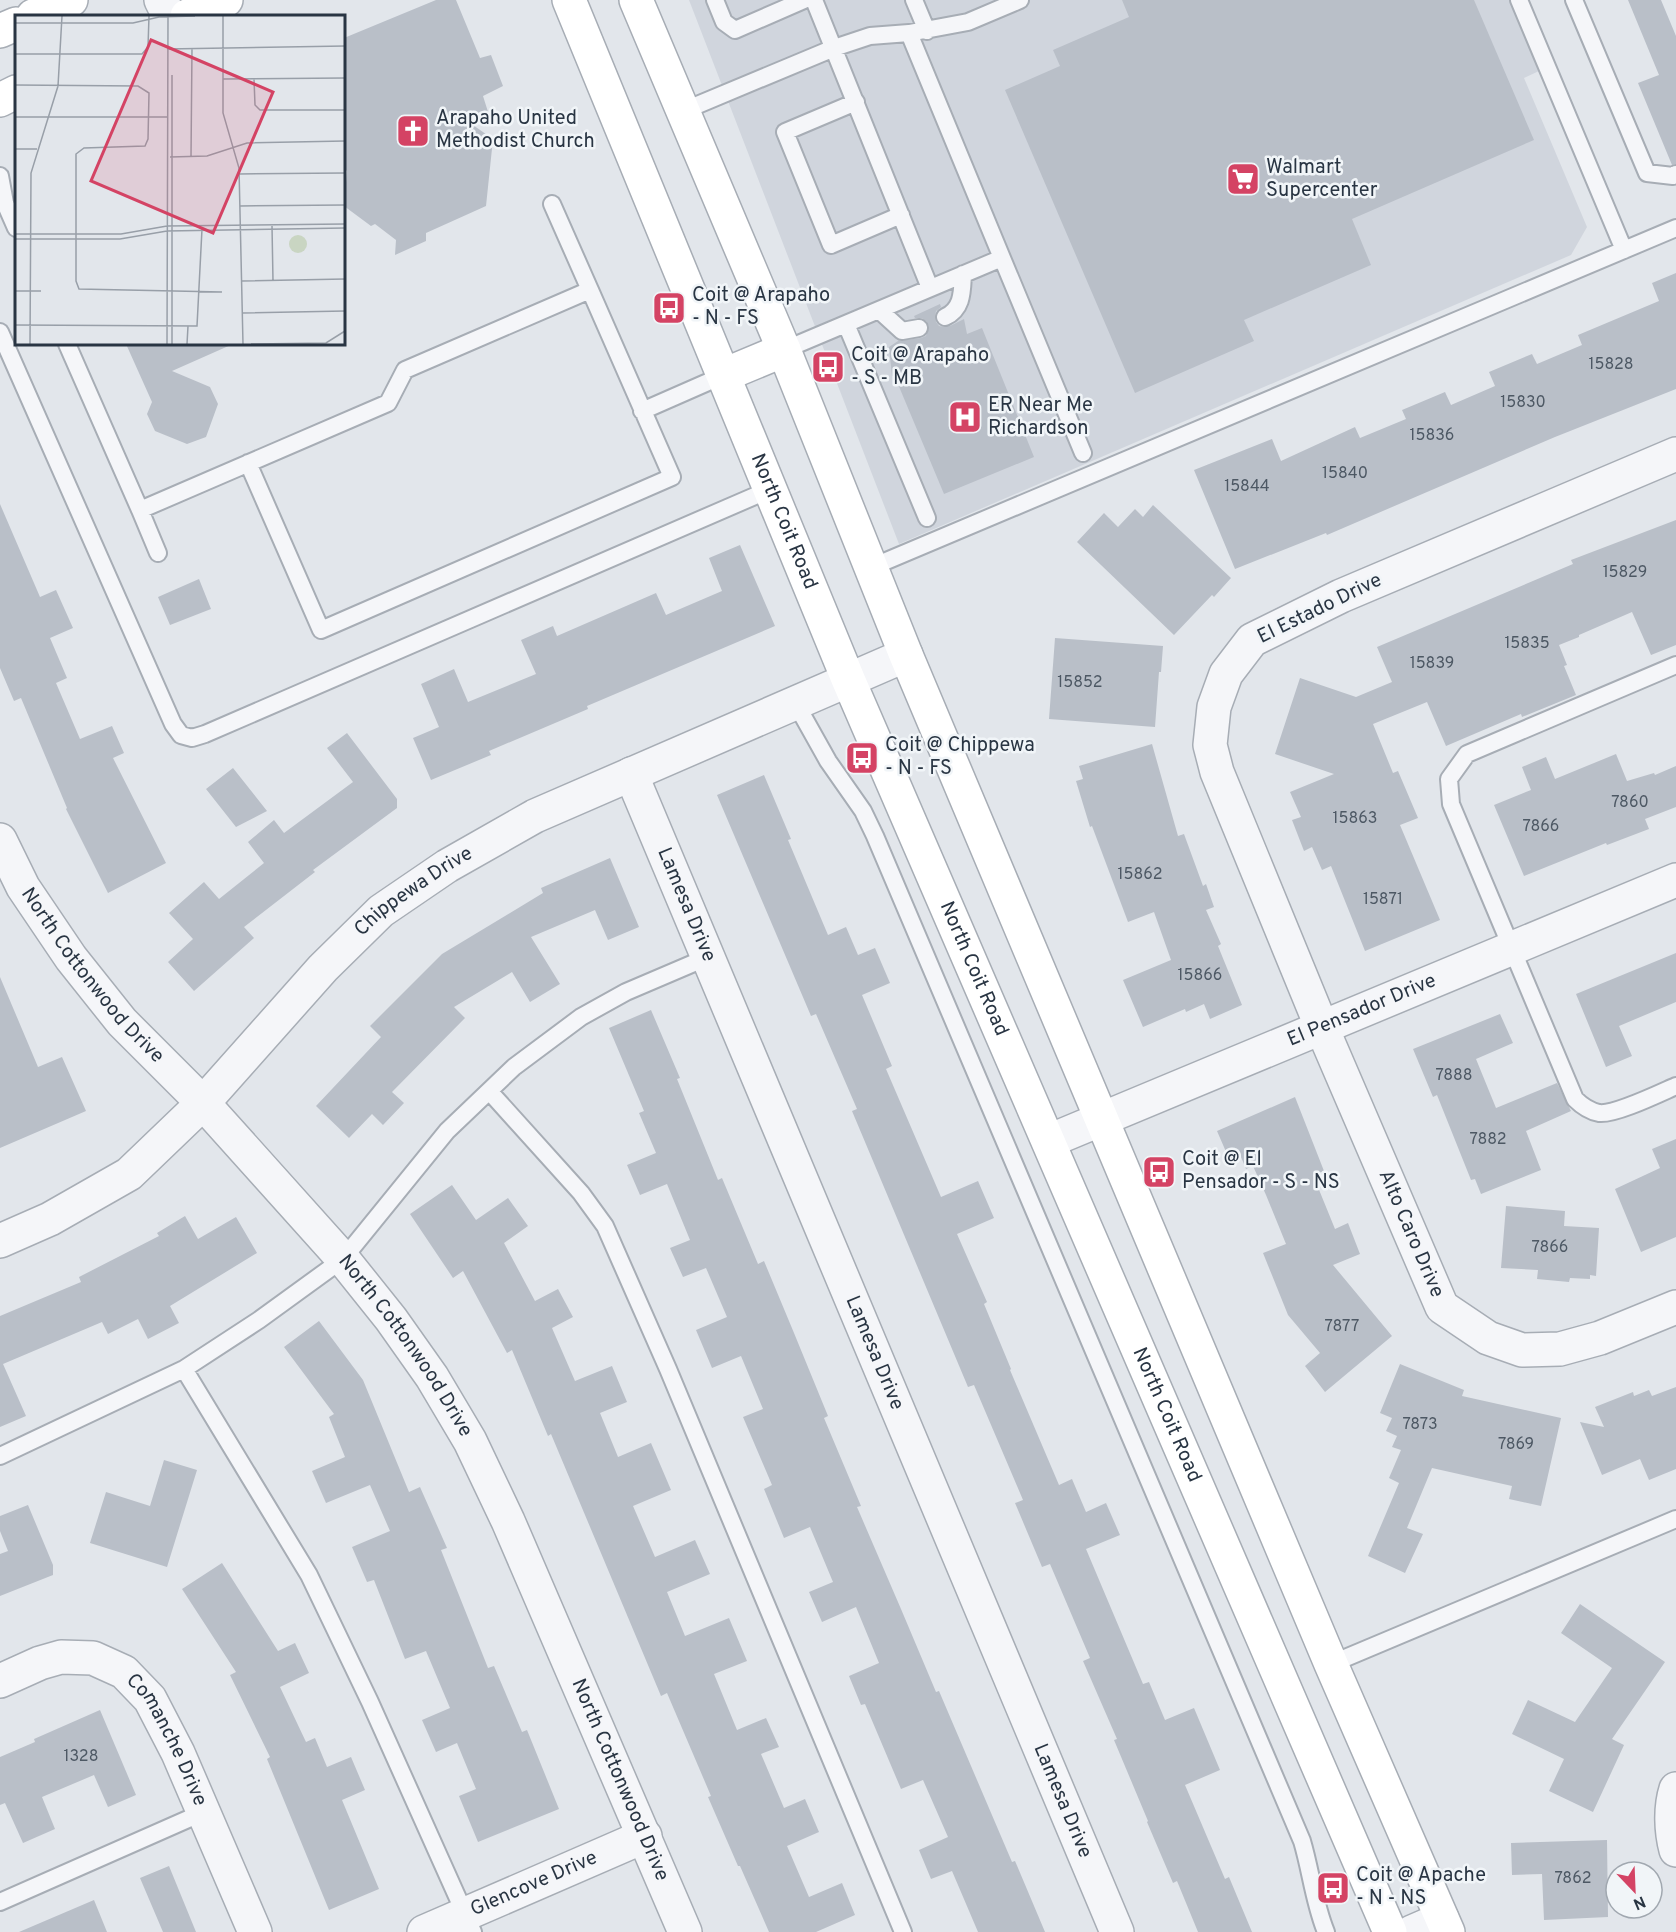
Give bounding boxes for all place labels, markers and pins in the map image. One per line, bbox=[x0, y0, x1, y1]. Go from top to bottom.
place label: Arapaho United Methodist Church bbox=[436, 106, 595, 155]
church icon: Arapaho United Methodist Church bbox=[395, 113, 431, 149]
place label: Walmart Supercenter bbox=[1266, 155, 1378, 204]
supermarket icon: Walmart Supercenter bbox=[1225, 161, 1261, 197]
place label: Coit @ Arapaho - N - FS bbox=[692, 283, 830, 332]
bus stop icon: Coit @ Arapaho - N - FS bbox=[651, 290, 687, 326]
place label: Coit @ Arapaho - S - MB bbox=[851, 343, 989, 392]
bus stop icon: Coit @ Arapaho - S - MB bbox=[810, 349, 846, 385]
place label: ER Near Me Richardson bbox=[988, 393, 1093, 442]
hospital icon: ER Near Me Richardson bbox=[947, 399, 983, 435]
place label: Coit @ Chippewa - N - FS bbox=[885, 733, 1035, 782]
bus stop icon: Coit @ Chippewa - N - FS bbox=[844, 740, 880, 776]
place label: Coit @ El Pensador - S - NS bbox=[1182, 1147, 1340, 1196]
bus stop icon: Coit @ El Pensador - S - NS bbox=[1141, 1154, 1177, 1190]
place label: Coit @ Apache - N - NS bbox=[1356, 1863, 1486, 1912]
bus stop icon: Coit @ Apache - N - NS bbox=[1315, 1870, 1351, 1906]

